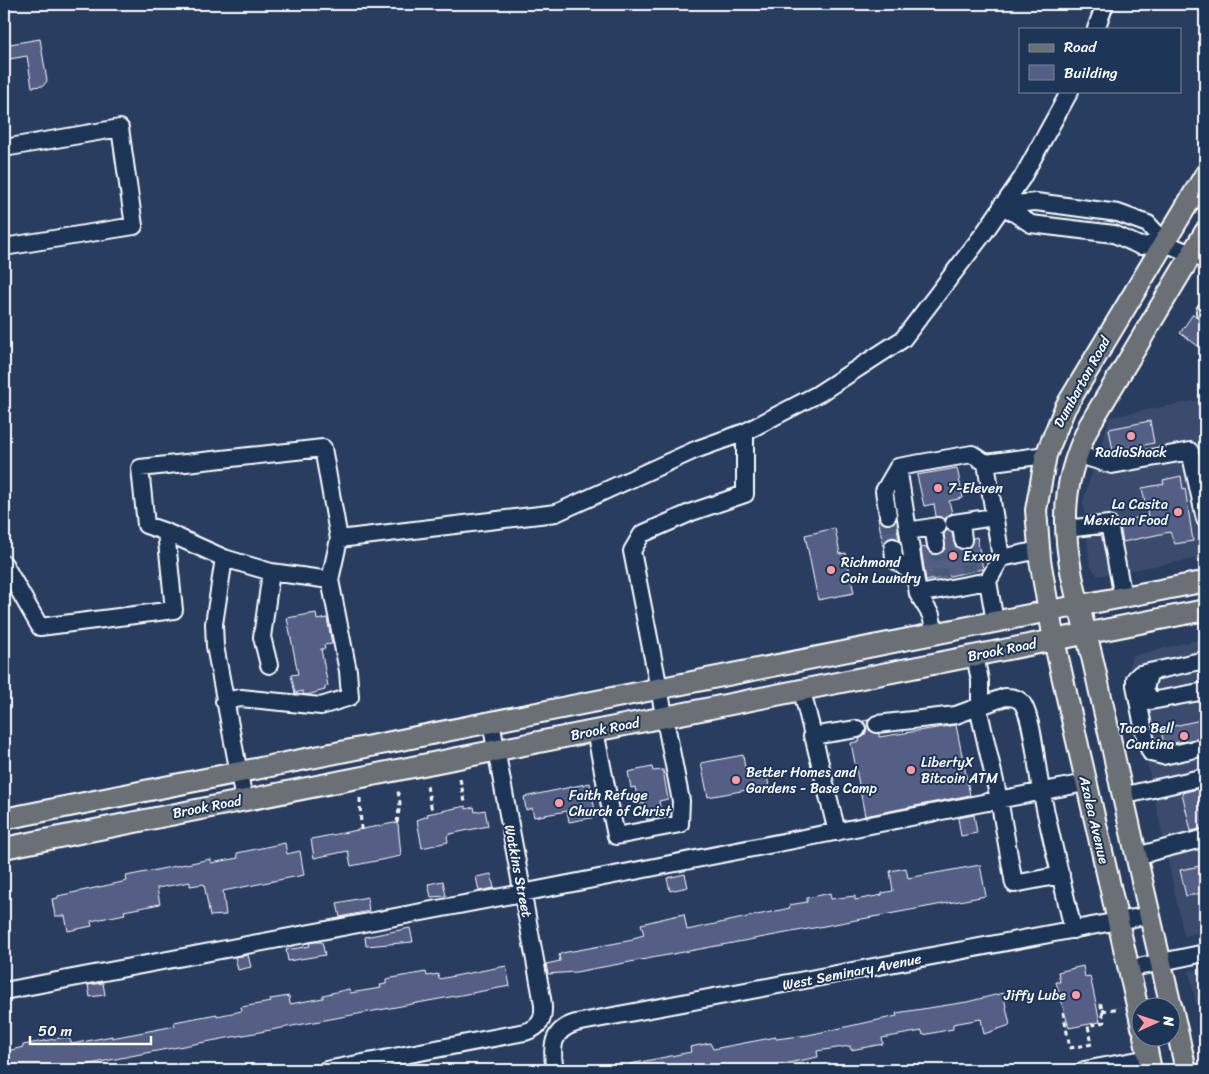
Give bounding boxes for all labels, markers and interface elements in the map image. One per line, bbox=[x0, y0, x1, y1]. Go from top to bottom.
legend bbox=[1019, 28, 1182, 92]
text: Road bbox=[1064, 34, 1097, 60]
text: Building bbox=[1064, 60, 1118, 86]
street label: Dumbarton Road bbox=[1047, 330, 1118, 432]
marker: RadioShack bbox=[1125, 430, 1137, 442]
place label: RadioShack bbox=[1095, 440, 1167, 465]
place label: 7-Eleven bbox=[948, 476, 1003, 501]
marker: 7-Eleven bbox=[932, 482, 944, 494]
place label: La Casita Mexican Food bbox=[1084, 492, 1170, 533]
marker: La Casita Mexican Food bbox=[1172, 506, 1184, 518]
place label: Exxon bbox=[963, 544, 1000, 569]
place label: Richmond Coin Laundry bbox=[841, 550, 922, 591]
marker: Exxon bbox=[947, 550, 959, 562]
marker: Richmond Coin Laundry bbox=[825, 564, 837, 576]
street label: Brook Road bbox=[965, 631, 1040, 669]
street label: Brook Road bbox=[568, 710, 643, 748]
place label: Taco Bell Cantina bbox=[1119, 716, 1175, 757]
marker: Taco Bell Cantina bbox=[1178, 730, 1190, 742]
place label: LibertyX Bitcoin ATM bbox=[921, 750, 998, 791]
place label: Better Homes and Gardens - Base Camp bbox=[746, 760, 878, 801]
marker: LibertyX Bitcoin ATM bbox=[905, 764, 917, 776]
street label: Azalea Avenue bbox=[1072, 773, 1116, 867]
marker: Better Homes and Gardens - Base Camp bbox=[730, 774, 742, 786]
place label: Faith Refuge Church of Christ bbox=[569, 783, 672, 824]
street label: Brook Road bbox=[170, 788, 245, 826]
marker: Faith Refuge Church of Christ bbox=[553, 797, 565, 809]
street label: Watkins Street bbox=[497, 822, 539, 920]
street label: West Seminary Avenue bbox=[780, 946, 924, 998]
place label: Jiffy Lube bbox=[1003, 983, 1066, 1008]
marker: Jiffy Lube bbox=[1070, 989, 1082, 1001]
north arrow bbox=[1132, 996, 1182, 1046]
scale bar bbox=[30, 1014, 151, 1046]
text: N bbox=[1156, 1015, 1181, 1027]
text: 50 m bbox=[38, 1018, 73, 1044]

